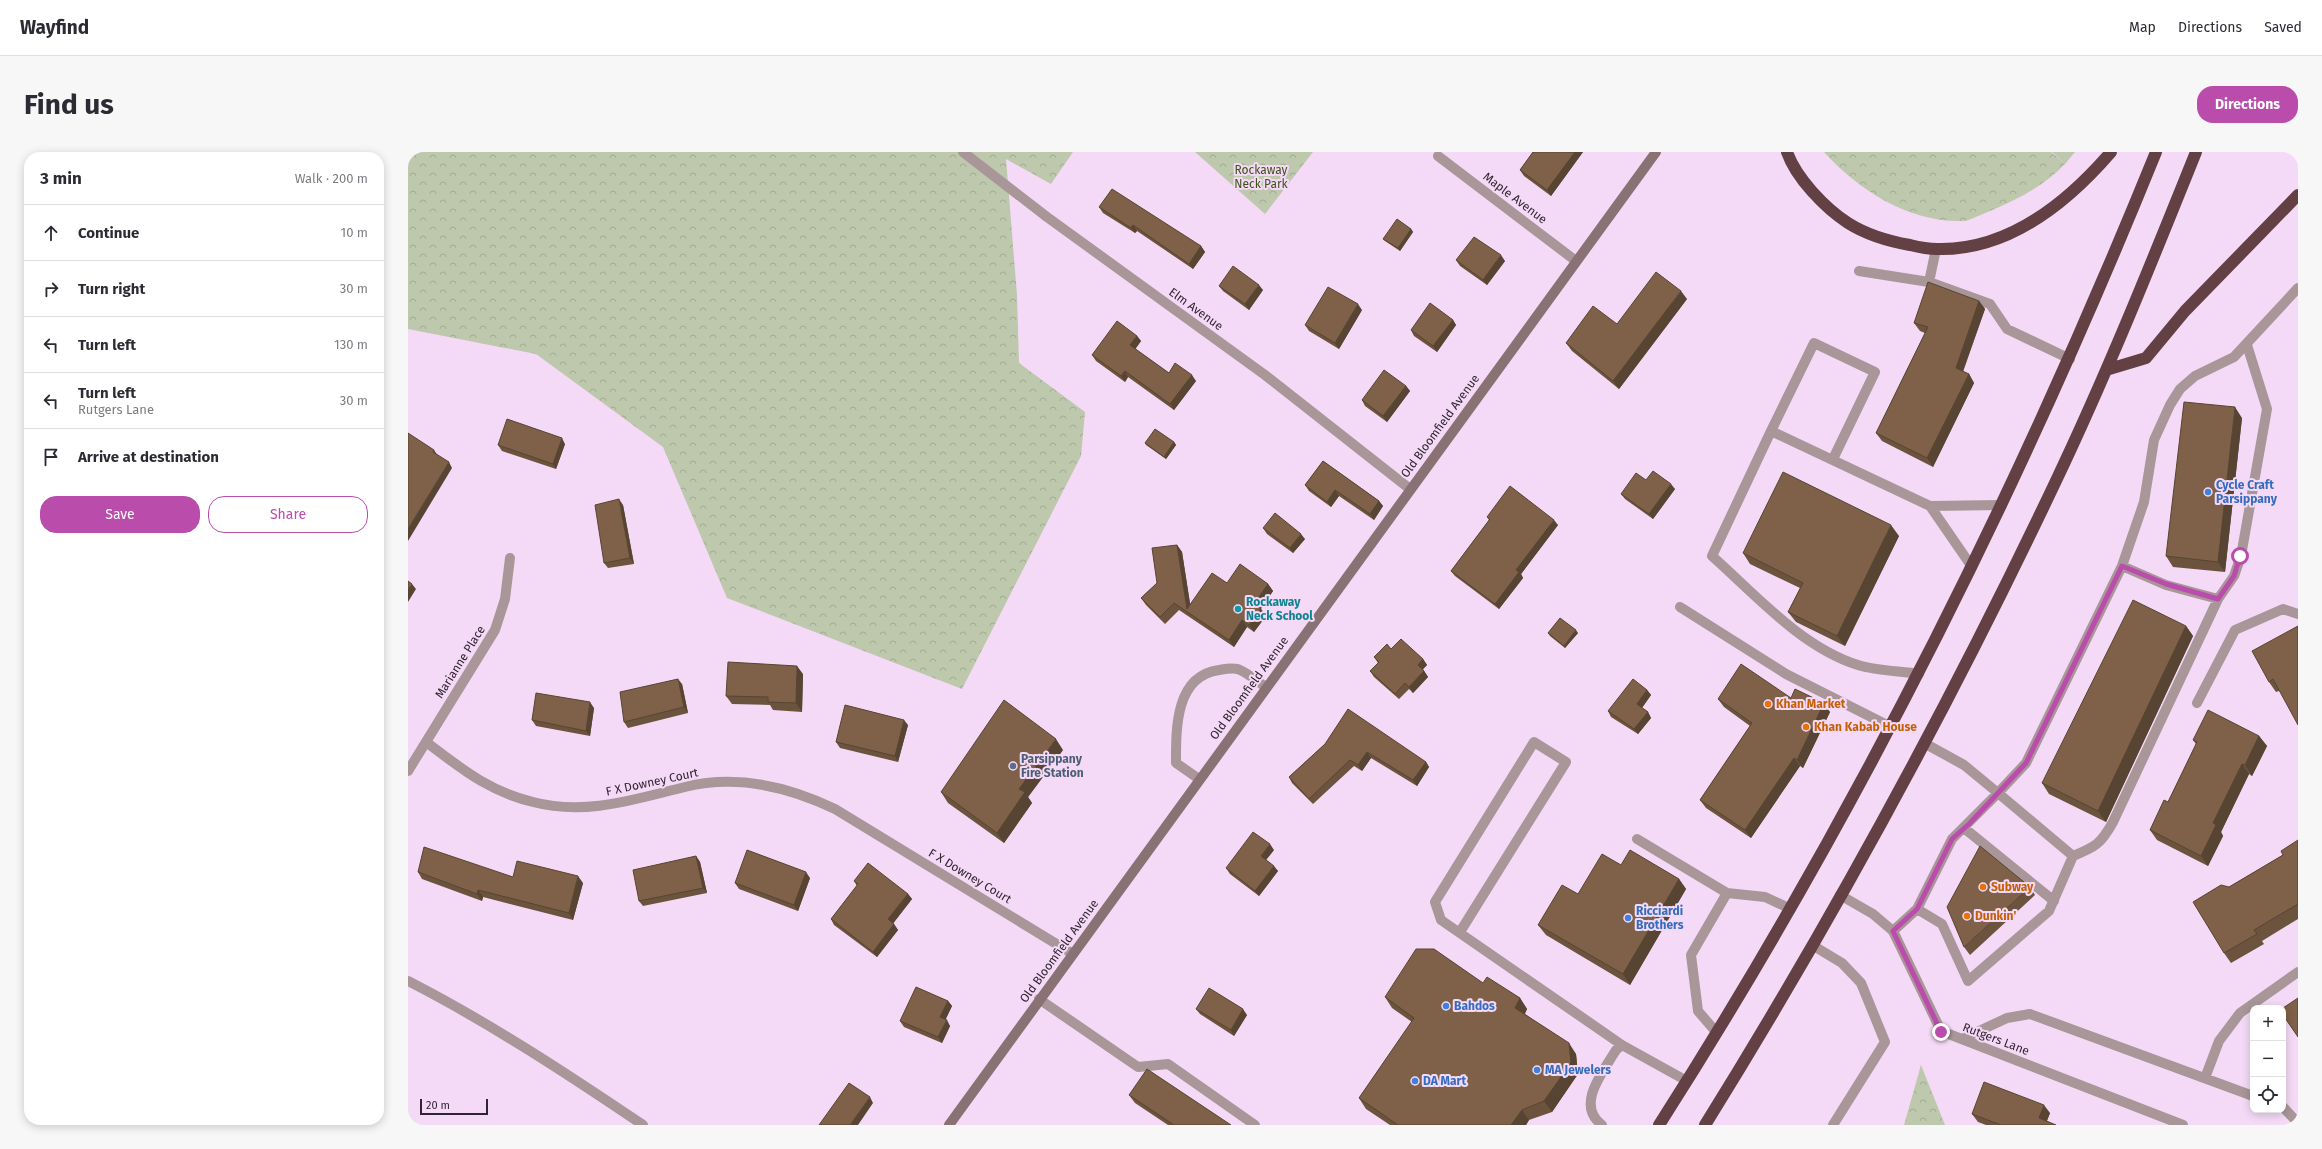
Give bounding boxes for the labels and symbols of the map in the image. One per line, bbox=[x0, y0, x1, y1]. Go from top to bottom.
park label: Rockaway Neck Park bbox=[1234, 163, 1289, 191]
street label: Maple Avenue bbox=[1480, 170, 1550, 226]
street label: Elm Avenue bbox=[1166, 285, 1226, 333]
street label: Old Bloomfield Avenue bbox=[1398, 372, 1482, 480]
place label: Cycle Craft Parsippany bbox=[2216, 478, 2278, 506]
marker: Cycle Craft Parsippany bbox=[2203, 487, 2213, 497]
route start bbox=[2231, 547, 2249, 565]
place label: Rockaway Neck School bbox=[1246, 595, 1313, 623]
marker: Rockaway Neck School bbox=[1233, 604, 1243, 614]
street label: Marianne Place bbox=[432, 623, 488, 701]
street label: Old Bloomfield Avenue bbox=[1207, 634, 1291, 742]
place label: Khan Market bbox=[1776, 697, 1846, 711]
marker: Khan Market bbox=[1763, 699, 1773, 709]
place label: Khan Kabab House bbox=[1814, 720, 1917, 734]
marker: Khan Kabab House bbox=[1801, 722, 1811, 732]
place label: Parsippany Fire Station bbox=[1021, 752, 1084, 780]
marker: Parsippany Fire Station bbox=[1008, 761, 1018, 771]
street label: F X Downey Court bbox=[605, 765, 700, 799]
street label: F X Downey Court bbox=[926, 846, 1015, 907]
place label: Subway bbox=[1991, 880, 2034, 894]
marker: Subway bbox=[1978, 882, 1988, 892]
street label: Old Bloomfield Avenue bbox=[1017, 897, 1101, 1005]
place label: Ricciardi Brothers bbox=[1636, 904, 1684, 932]
place label: Dunkin' bbox=[1975, 909, 2016, 923]
marker: Dunkin' bbox=[1962, 911, 1972, 921]
marker: Ricciardi Brothers bbox=[1623, 913, 1633, 923]
place label: Bahdos bbox=[1454, 999, 1495, 1013]
marker: Bahdos bbox=[1441, 1001, 1451, 1011]
street label: Rutgers Lane bbox=[1961, 1020, 2031, 1058]
route end bbox=[1932, 1023, 1950, 1041]
place label: MA Jewelers bbox=[1545, 1063, 1611, 1077]
marker: MA Jewelers bbox=[1532, 1065, 1542, 1075]
place label: DA Mart bbox=[1423, 1074, 1466, 1088]
marker: DA Mart bbox=[1410, 1076, 1420, 1086]
scale bar bbox=[420, 1097, 488, 1116]

